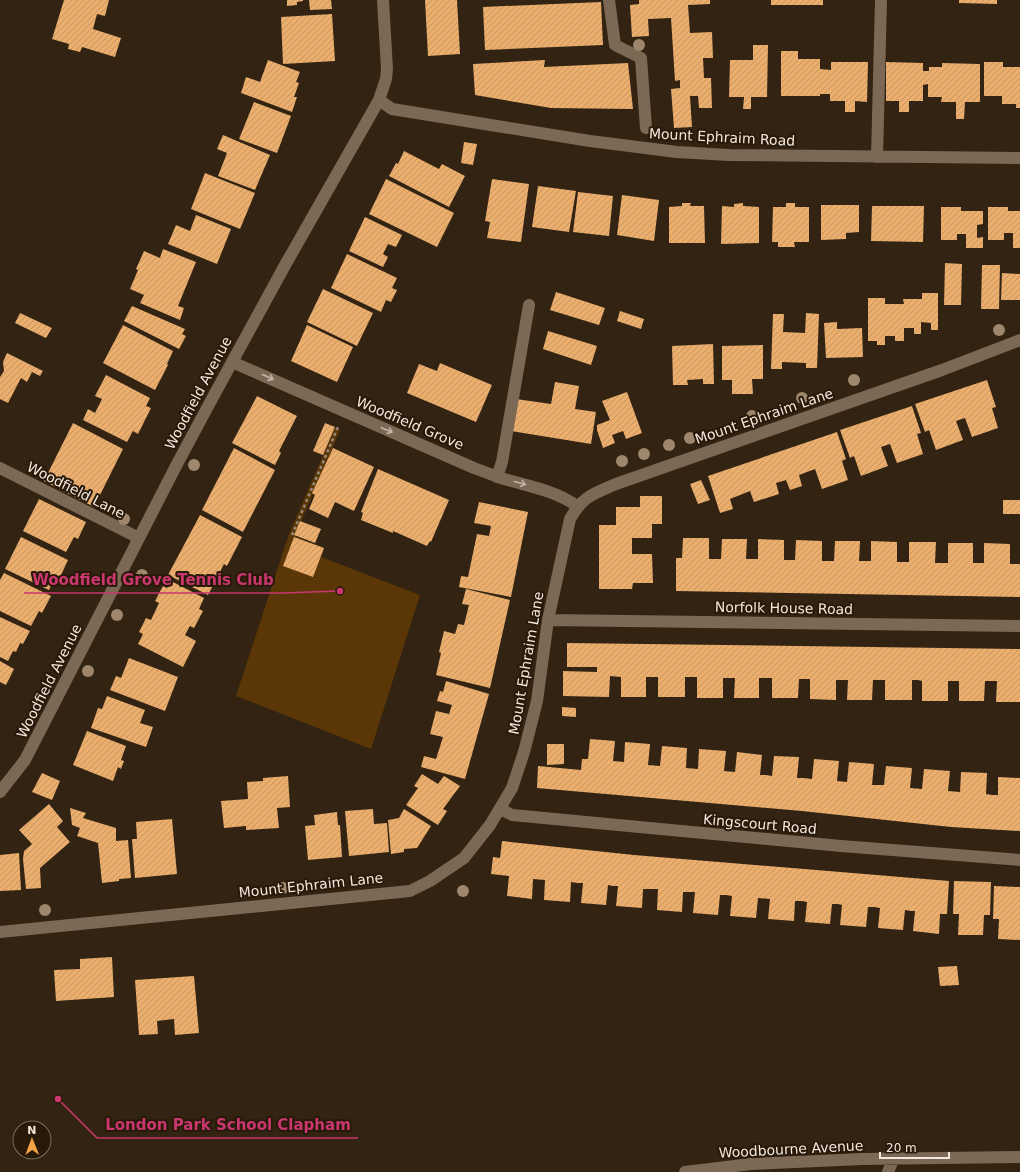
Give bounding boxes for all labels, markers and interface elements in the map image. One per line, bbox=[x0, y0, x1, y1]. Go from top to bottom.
street label: Mount Ephraim Road bbox=[648, 125, 796, 149]
street label: Woodfield Avenue bbox=[161, 334, 235, 452]
one-way arrow bbox=[261, 374, 273, 382]
street label: Mount Ephraim Lane bbox=[693, 385, 835, 447]
street label: Woodfield Grove bbox=[354, 393, 466, 453]
one-way arrow bbox=[380, 426, 392, 434]
street label: Woodfield Lane bbox=[24, 458, 128, 522]
one-way arrow bbox=[513, 480, 526, 487]
callout: Woodfield Grove Tennis Club bbox=[24, 566, 282, 593]
text: Woodfield Grove Tennis Club bbox=[32, 571, 274, 589]
street label: Mount Ephraim Lane bbox=[506, 590, 546, 736]
street label: Norfolk House Road bbox=[715, 599, 853, 617]
street label: Woodfield Avenue bbox=[13, 621, 85, 741]
street label: Kingscourt Road bbox=[702, 811, 818, 837]
street label: Mount Ephraim Lane bbox=[238, 869, 384, 901]
callout: London Park School Clapham bbox=[97, 1111, 358, 1138]
text: London Park School Clapham bbox=[105, 1116, 351, 1134]
north arrow bbox=[12, 1120, 52, 1160]
text: N bbox=[27, 1124, 37, 1137]
scale bar bbox=[880, 1134, 949, 1160]
street label: Woodbourne Avenue bbox=[718, 1137, 864, 1161]
text: 20 m bbox=[886, 1141, 917, 1155]

